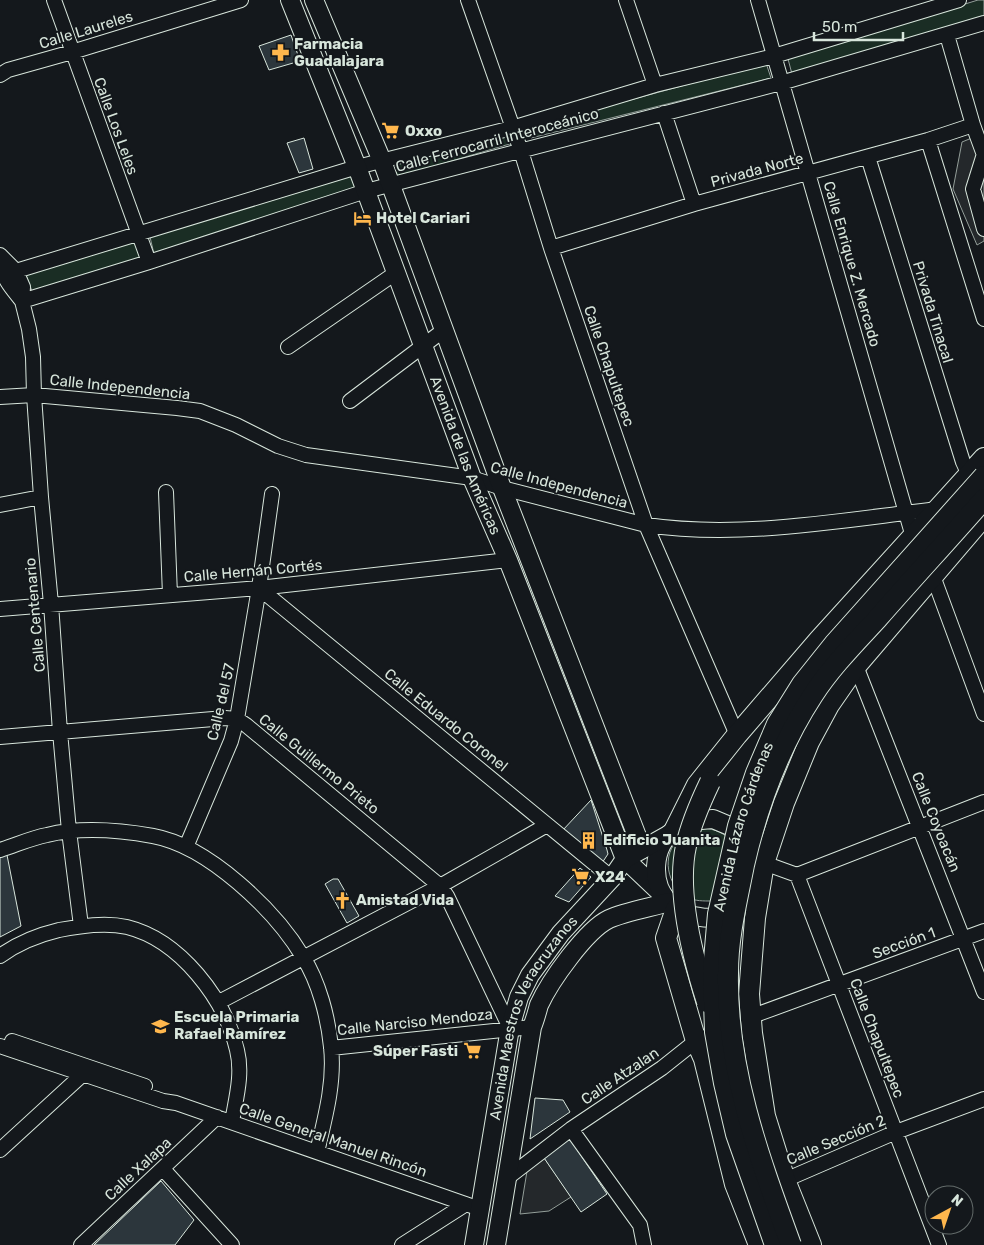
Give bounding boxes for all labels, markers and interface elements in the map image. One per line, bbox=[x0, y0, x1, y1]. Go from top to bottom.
street label: Calle Laureles bbox=[37, 7, 135, 53]
scale bar bbox=[814, 10, 903, 42]
text: 50 m bbox=[822, 18, 857, 36]
place label: Farmacia Guadalajara bbox=[294, 35, 384, 70]
pharmacy icon: Farmacia Guadalajara bbox=[270, 43, 290, 63]
street label: Calle Los Leles bbox=[90, 75, 142, 177]
street label: Calle Ferrocarril Interoceánico bbox=[393, 104, 601, 176]
supermarket icon: Oxxo bbox=[381, 121, 401, 141]
place label: Oxxo bbox=[405, 122, 442, 140]
street label: Privada Norte bbox=[709, 149, 805, 191]
street label: Calle Enrique Z. Mercado bbox=[820, 179, 884, 349]
hotel icon: Hotel Cariari bbox=[352, 208, 372, 228]
place label: Hotel Cariari bbox=[376, 209, 470, 227]
street label: Privada Tinacal bbox=[909, 259, 957, 365]
street label: Calle Chapultepec bbox=[580, 303, 638, 429]
street label: Calle Independencia bbox=[49, 371, 191, 403]
street label: Avenida de las Américas bbox=[426, 374, 505, 538]
street label: Calle Independencia bbox=[488, 458, 630, 512]
street label: Calle Hernán Cortés bbox=[183, 556, 323, 586]
street label: Calle Centenario bbox=[21, 557, 49, 673]
street label: Calle del 57 bbox=[203, 661, 239, 742]
street label: Calle Eduardo Coronel bbox=[381, 665, 511, 775]
street label: Calle Guillermo Prieto bbox=[255, 710, 383, 818]
street label: Avenida Lázaro Cárdenas bbox=[710, 739, 777, 913]
street label: Calle Coyoacán bbox=[908, 769, 964, 875]
building icon: Edificio Juanita bbox=[579, 830, 599, 850]
place label: Edificio Juanita bbox=[603, 831, 720, 849]
supermarket icon: X24 bbox=[571, 867, 591, 887]
place label: X24 bbox=[595, 868, 625, 886]
church icon: Amistad Vida bbox=[332, 890, 352, 910]
place label: Amistad Vida bbox=[356, 891, 454, 909]
street label: Avenida Maestros Veracruzanos bbox=[486, 912, 582, 1121]
street label: Sección 1 bbox=[870, 923, 938, 963]
street label: Calle Chapultepec bbox=[846, 976, 908, 1100]
street label: Calle Narciso Mendoza bbox=[336, 1005, 494, 1039]
place label: Escuela Primaria Rafael Ramírez bbox=[174, 1008, 300, 1043]
school or university icon: Escuela Primaria Rafael Ramírez bbox=[150, 1016, 170, 1036]
supermarket icon: Súper Fasti bbox=[462, 1041, 482, 1061]
place label: Súper Fasti bbox=[373, 1042, 458, 1060]
street label: Calle Atzalan bbox=[578, 1043, 662, 1109]
street label: Calle General Manuel Rincón bbox=[237, 1099, 429, 1181]
street label: Calle Sección 2 bbox=[784, 1111, 888, 1169]
street label: Calle Xalapa bbox=[101, 1134, 175, 1204]
north arrow bbox=[924, 1185, 974, 1235]
text: N bbox=[948, 1191, 966, 1210]

